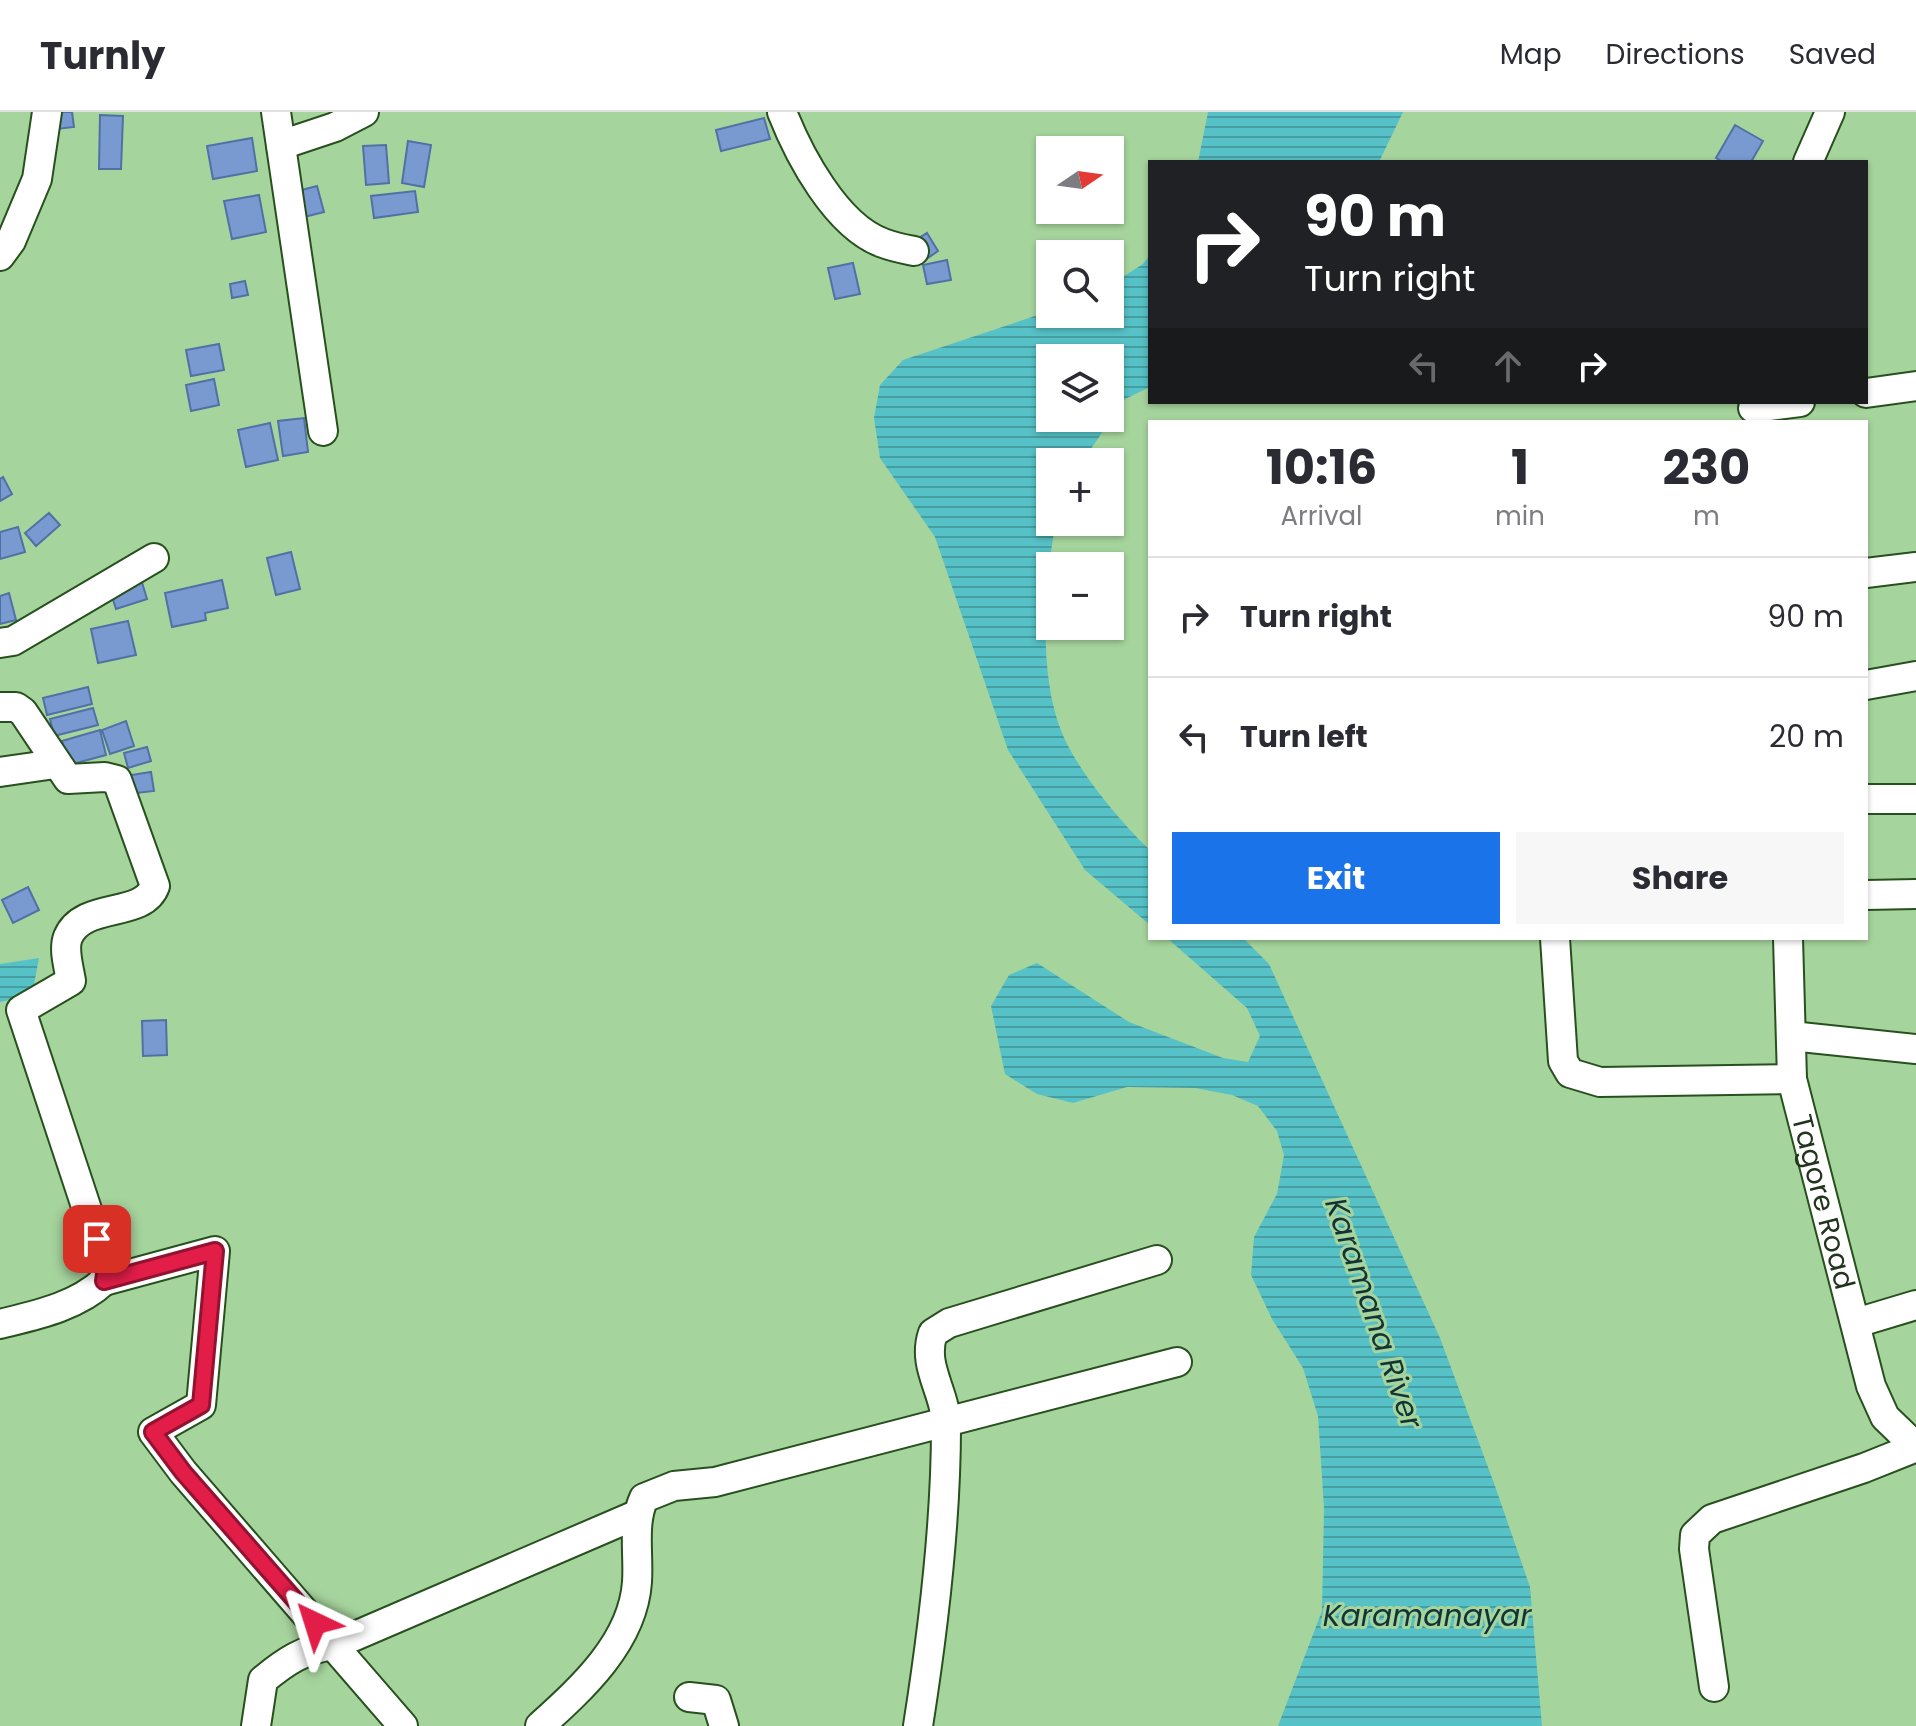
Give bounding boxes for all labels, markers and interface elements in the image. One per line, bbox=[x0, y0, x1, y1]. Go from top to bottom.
text: Turnly bbox=[40, 29, 165, 82]
text: Map bbox=[1500, 35, 1562, 74]
text: Directions bbox=[1606, 35, 1745, 74]
text: Saved bbox=[1789, 35, 1876, 74]
north arrow bbox=[1036, 136, 1124, 224]
map controls bbox=[1036, 136, 1124, 640]
text: 90 m bbox=[1304, 177, 1446, 256]
icon: right bbox=[1172, 192, 1276, 296]
button: search bbox=[1036, 240, 1124, 328]
text: Turn right bbox=[1304, 253, 1475, 304]
button: layers bbox=[1036, 344, 1124, 432]
icon: left bbox=[1402, 344, 1446, 388]
icon: ahead bbox=[1486, 344, 1530, 388]
icon: right bbox=[1570, 344, 1614, 388]
text: 10:16 bbox=[1266, 434, 1377, 501]
text: 1 bbox=[1511, 434, 1529, 501]
text: 230 bbox=[1663, 434, 1750, 501]
button: + bbox=[1036, 448, 1124, 536]
text: Arrival bbox=[1281, 498, 1362, 534]
text: min bbox=[1495, 498, 1545, 534]
text: m bbox=[1693, 498, 1720, 534]
button: − bbox=[1036, 552, 1124, 640]
icon: right bbox=[1172, 595, 1216, 639]
text: Turn right bbox=[1240, 595, 1392, 638]
text: 90 m bbox=[1767, 595, 1844, 638]
icon: left bbox=[1172, 715, 1216, 759]
text: Turn left bbox=[1240, 715, 1368, 758]
text: 20 m bbox=[1769, 715, 1844, 758]
button: Exit bbox=[1172, 832, 1500, 924]
button: Share bbox=[1516, 832, 1844, 924]
street label: Tagore Road bbox=[1782, 1110, 1865, 1294]
water label: Karamana River bbox=[1314, 1192, 1434, 1435]
pin bbox=[63, 1205, 131, 1273]
icon: arrive bbox=[75, 1217, 119, 1261]
position arrow bbox=[273, 1581, 357, 1665]
water label: Karamanayar bbox=[1323, 1594, 1532, 1637]

